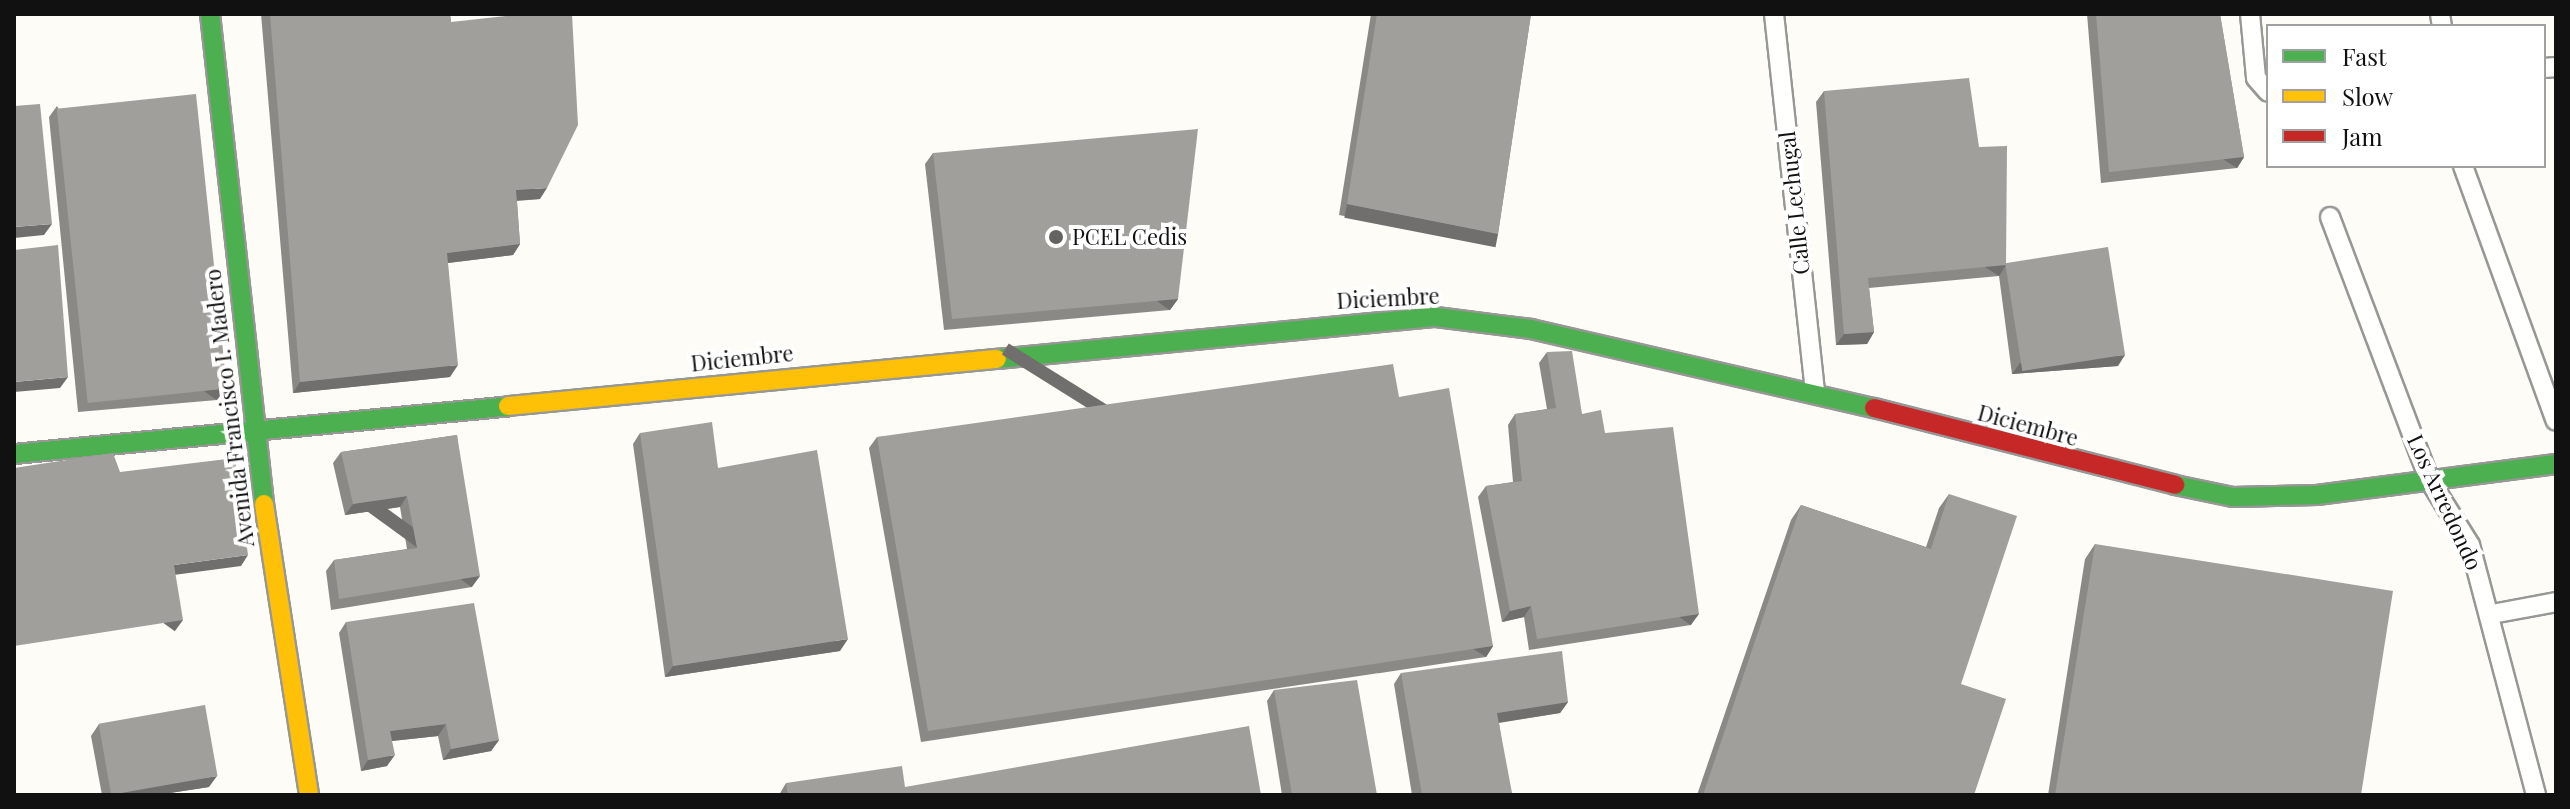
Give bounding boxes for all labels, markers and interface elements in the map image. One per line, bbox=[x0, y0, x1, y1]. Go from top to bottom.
legend bbox=[2266, 24, 2546, 168]
text: Fast bbox=[2342, 40, 2387, 72]
text: Slow bbox=[2342, 80, 2393, 112]
text: Jam bbox=[2342, 120, 2383, 152]
street label: Calle Lechugal bbox=[1773, 130, 1815, 276]
place label: PCEL Cedis bbox=[1072, 224, 1187, 250]
marker: PCEL Cedis bbox=[1047, 228, 1065, 246]
street label: Avenida Francisco I. Madero bbox=[199, 268, 259, 548]
street label: Diciembre bbox=[1336, 282, 1440, 314]
street label: Diciembre bbox=[689, 339, 795, 377]
street label: Diciembre bbox=[1975, 399, 2081, 451]
street label: Los Arredondo bbox=[2402, 430, 2488, 574]

